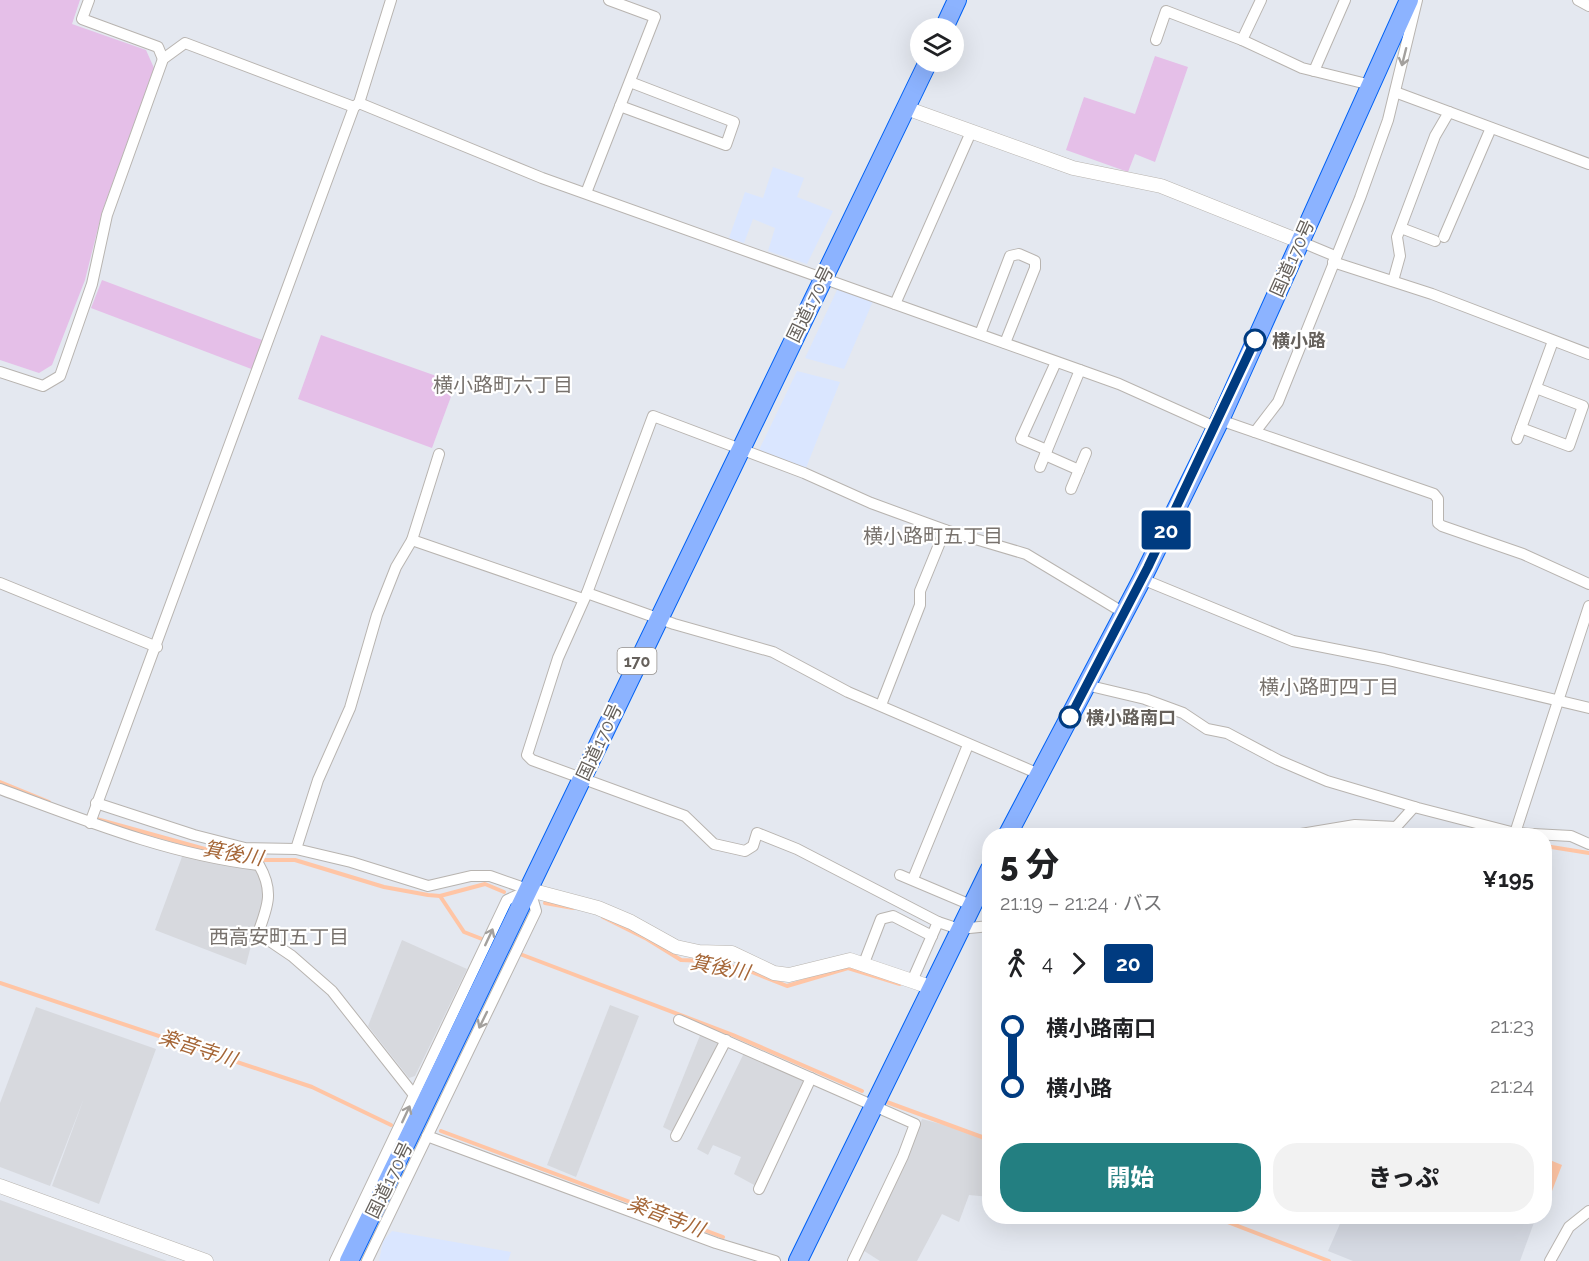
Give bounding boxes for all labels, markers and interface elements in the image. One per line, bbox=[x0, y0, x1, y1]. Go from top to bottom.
map controls bbox=[910, 18, 964, 72]
button: layers bbox=[910, 18, 964, 72]
one-way arrow bbox=[1398, 47, 1409, 66]
street label: 国道170号 bbox=[1266, 216, 1318, 300]
street label: 国道170号 bbox=[783, 262, 837, 346]
marker: 横小路 bbox=[1244, 329, 1266, 351]
place label: 横小路 bbox=[1272, 330, 1326, 351]
district label: 横小路町六丁目 bbox=[433, 373, 573, 397]
line badge: 20 bbox=[1139, 510, 1193, 550]
text: 20 bbox=[1154, 518, 1178, 543]
district label: 横小路町五丁目 bbox=[863, 524, 1003, 548]
road number: 170 bbox=[618, 648, 656, 674]
district label: 横小路町四丁目 bbox=[1259, 675, 1399, 699]
street label: 国道170号 bbox=[572, 700, 626, 784]
marker: 横小路南口 bbox=[1059, 706, 1081, 728]
place label: 横小路南口 bbox=[1086, 707, 1176, 728]
water label: 箕後川 bbox=[201, 836, 267, 870]
text: 5 分 bbox=[1000, 845, 1059, 884]
text: ¥195 bbox=[1482, 866, 1534, 892]
text: 21:19 – 21:24 · バス bbox=[1000, 891, 1163, 915]
district label: 西高安町五丁目 bbox=[209, 925, 349, 949]
one-way arrow bbox=[484, 929, 496, 947]
icon: walk bbox=[1000, 947, 1033, 980]
icon: forward bbox=[1062, 947, 1095, 980]
water label: 箕後川 bbox=[688, 949, 754, 985]
text: 4 bbox=[1042, 951, 1053, 975]
text: 20 bbox=[1116, 951, 1141, 976]
one-way arrow bbox=[477, 1010, 489, 1028]
text: 21:23 bbox=[1490, 1014, 1534, 1038]
text: 横小路南口 bbox=[1046, 1015, 1156, 1041]
water label: 楽音寺川 bbox=[156, 1024, 242, 1072]
text: 21:24 bbox=[1490, 1074, 1534, 1098]
text: 横小路 bbox=[1046, 1075, 1112, 1101]
one-way arrow bbox=[400, 1105, 412, 1123]
street label: 国道170号 bbox=[362, 1138, 416, 1222]
button: 開始 bbox=[1000, 1143, 1261, 1212]
button: きっぷ bbox=[1273, 1143, 1534, 1212]
water label: 楽音寺川 bbox=[624, 1190, 710, 1242]

